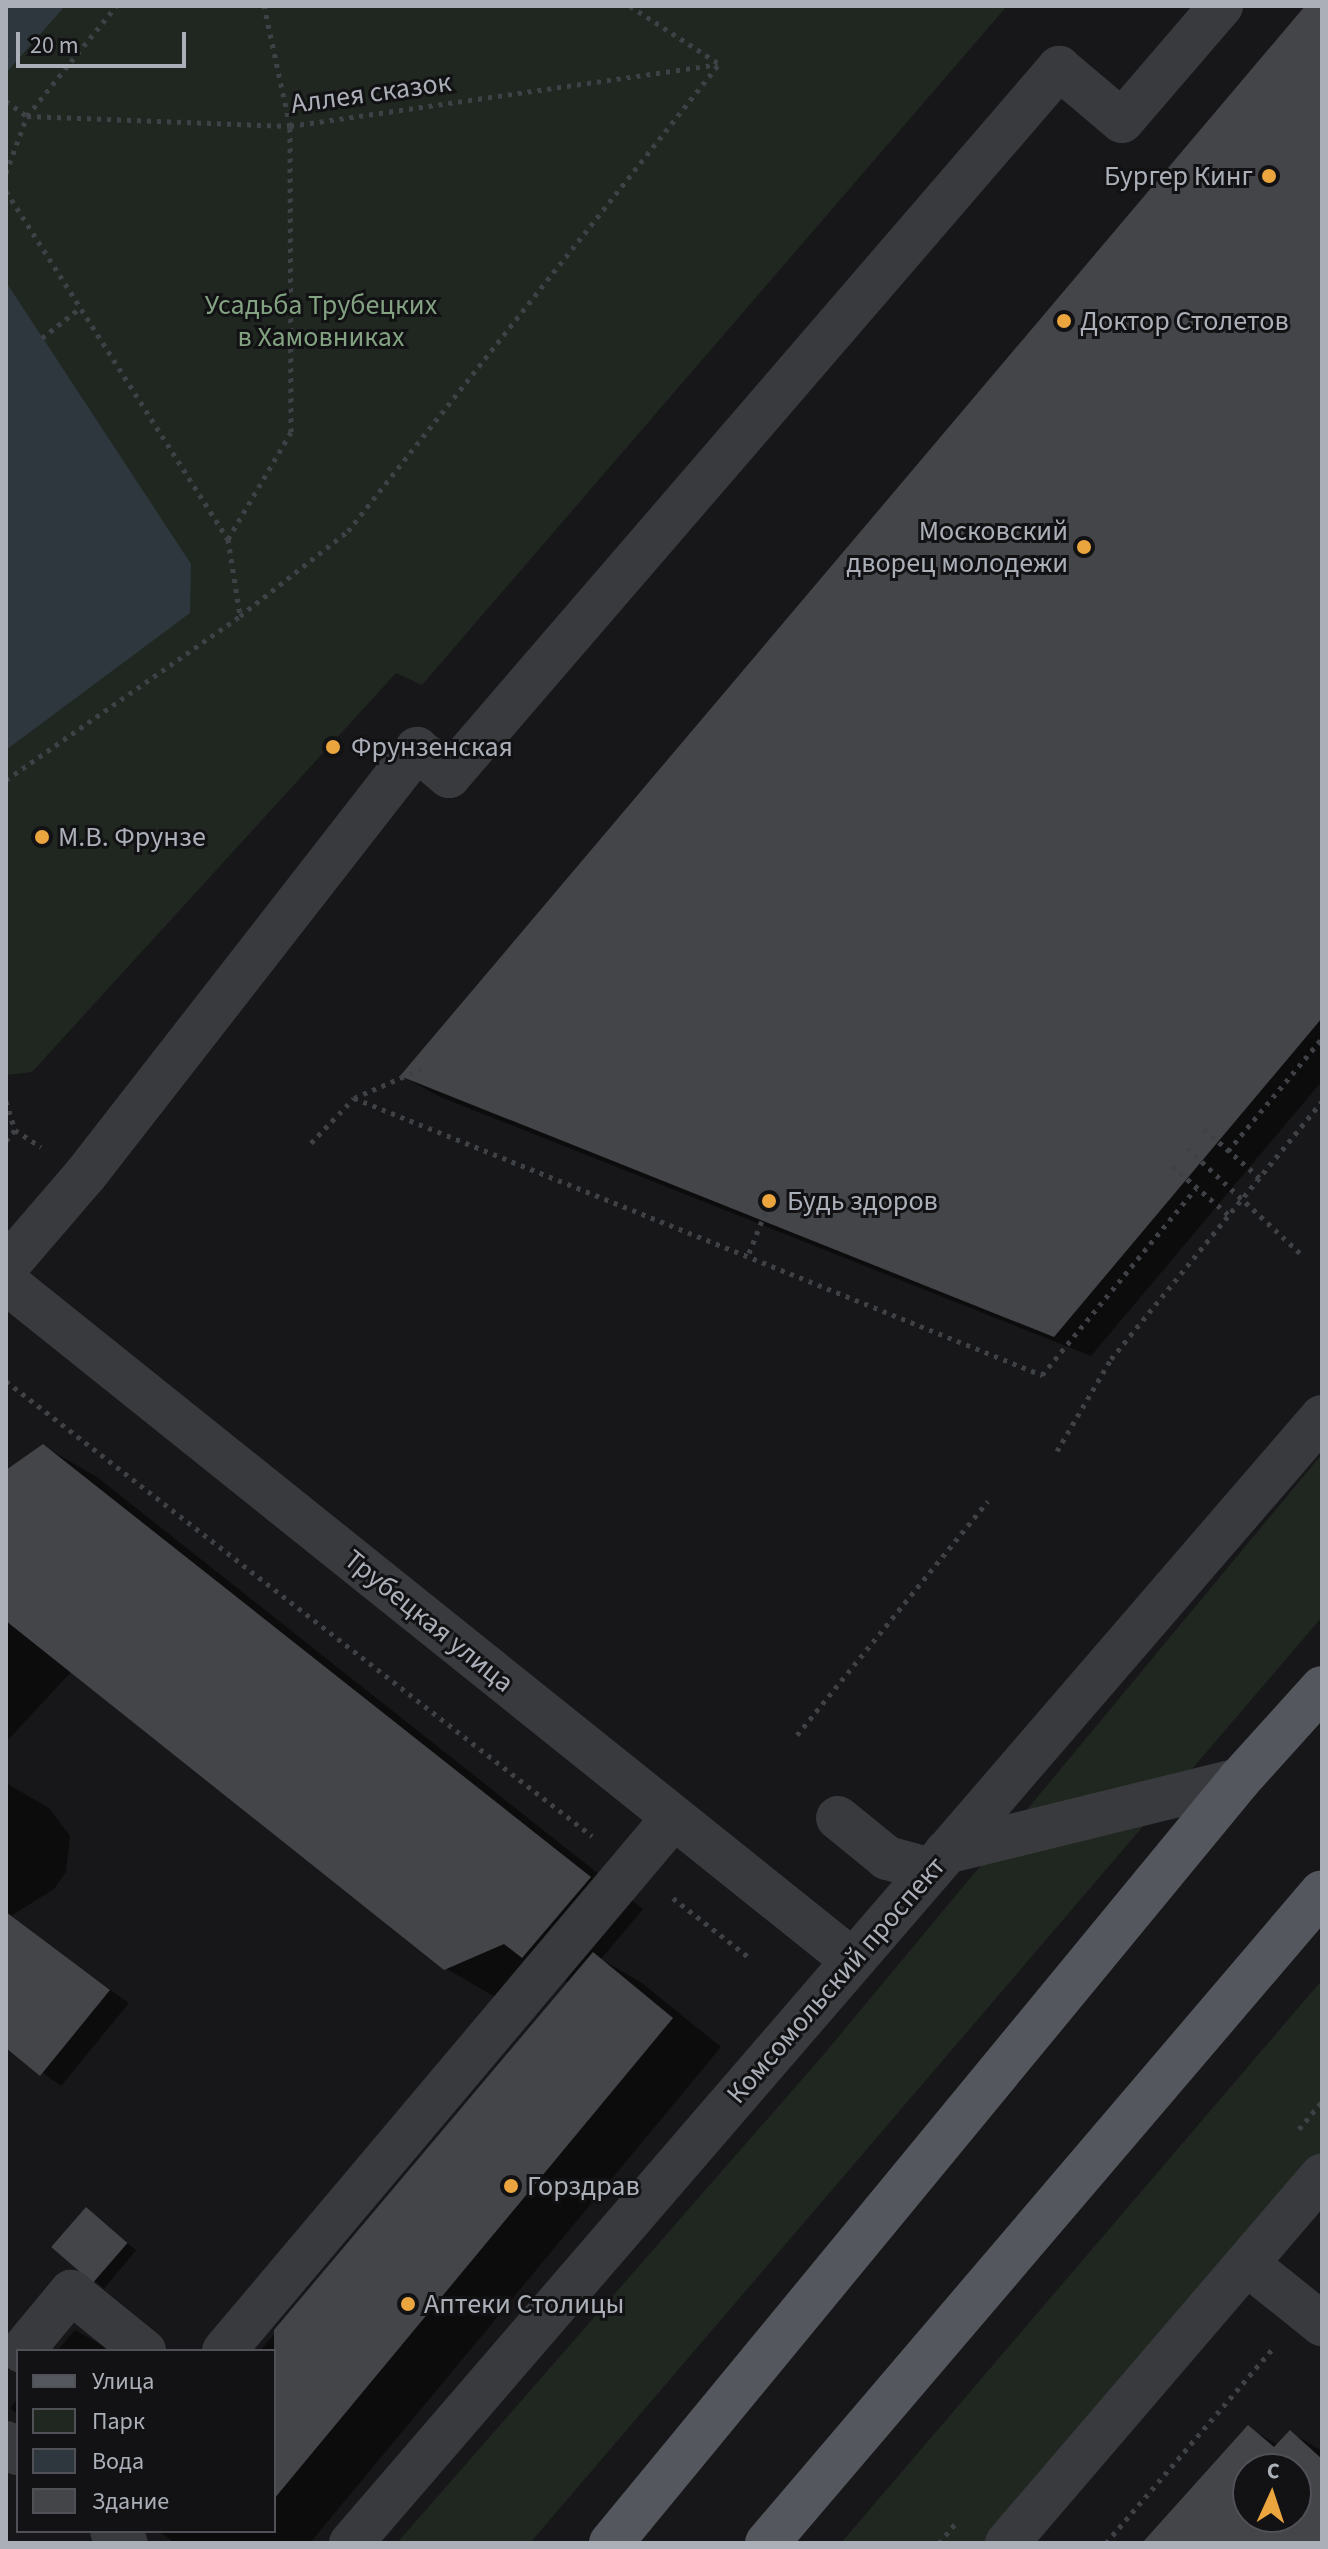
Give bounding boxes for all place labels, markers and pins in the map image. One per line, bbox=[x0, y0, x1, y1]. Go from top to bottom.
place label: Бургер Кинг bbox=[1104, 159, 1253, 193]
marker: Бургер Кинг bbox=[1260, 167, 1278, 185]
place label: Доктор Столетов bbox=[1080, 304, 1289, 338]
marker: Доктор Столетов bbox=[1055, 312, 1073, 330]
place label: Московский дворец молодежи bbox=[846, 514, 1068, 580]
marker: Московский дворец молодежи bbox=[1075, 538, 1093, 556]
place label: Фрунзенская bbox=[351, 730, 513, 764]
marker: Фрунзенская bbox=[322, 736, 344, 758]
place label: М.В. Фрунзе bbox=[58, 820, 206, 854]
marker: М.В. Фрунзе bbox=[33, 828, 51, 846]
place label: Будь здоров bbox=[787, 1184, 938, 1218]
marker: Будь здоров bbox=[758, 1190, 780, 1212]
place label: Горздрав bbox=[527, 2169, 640, 2203]
marker: Горздрав bbox=[502, 2177, 520, 2195]
place label: Аптеки Столицы bbox=[424, 2287, 624, 2321]
marker: Аптеки Столицы bbox=[399, 2295, 417, 2313]

